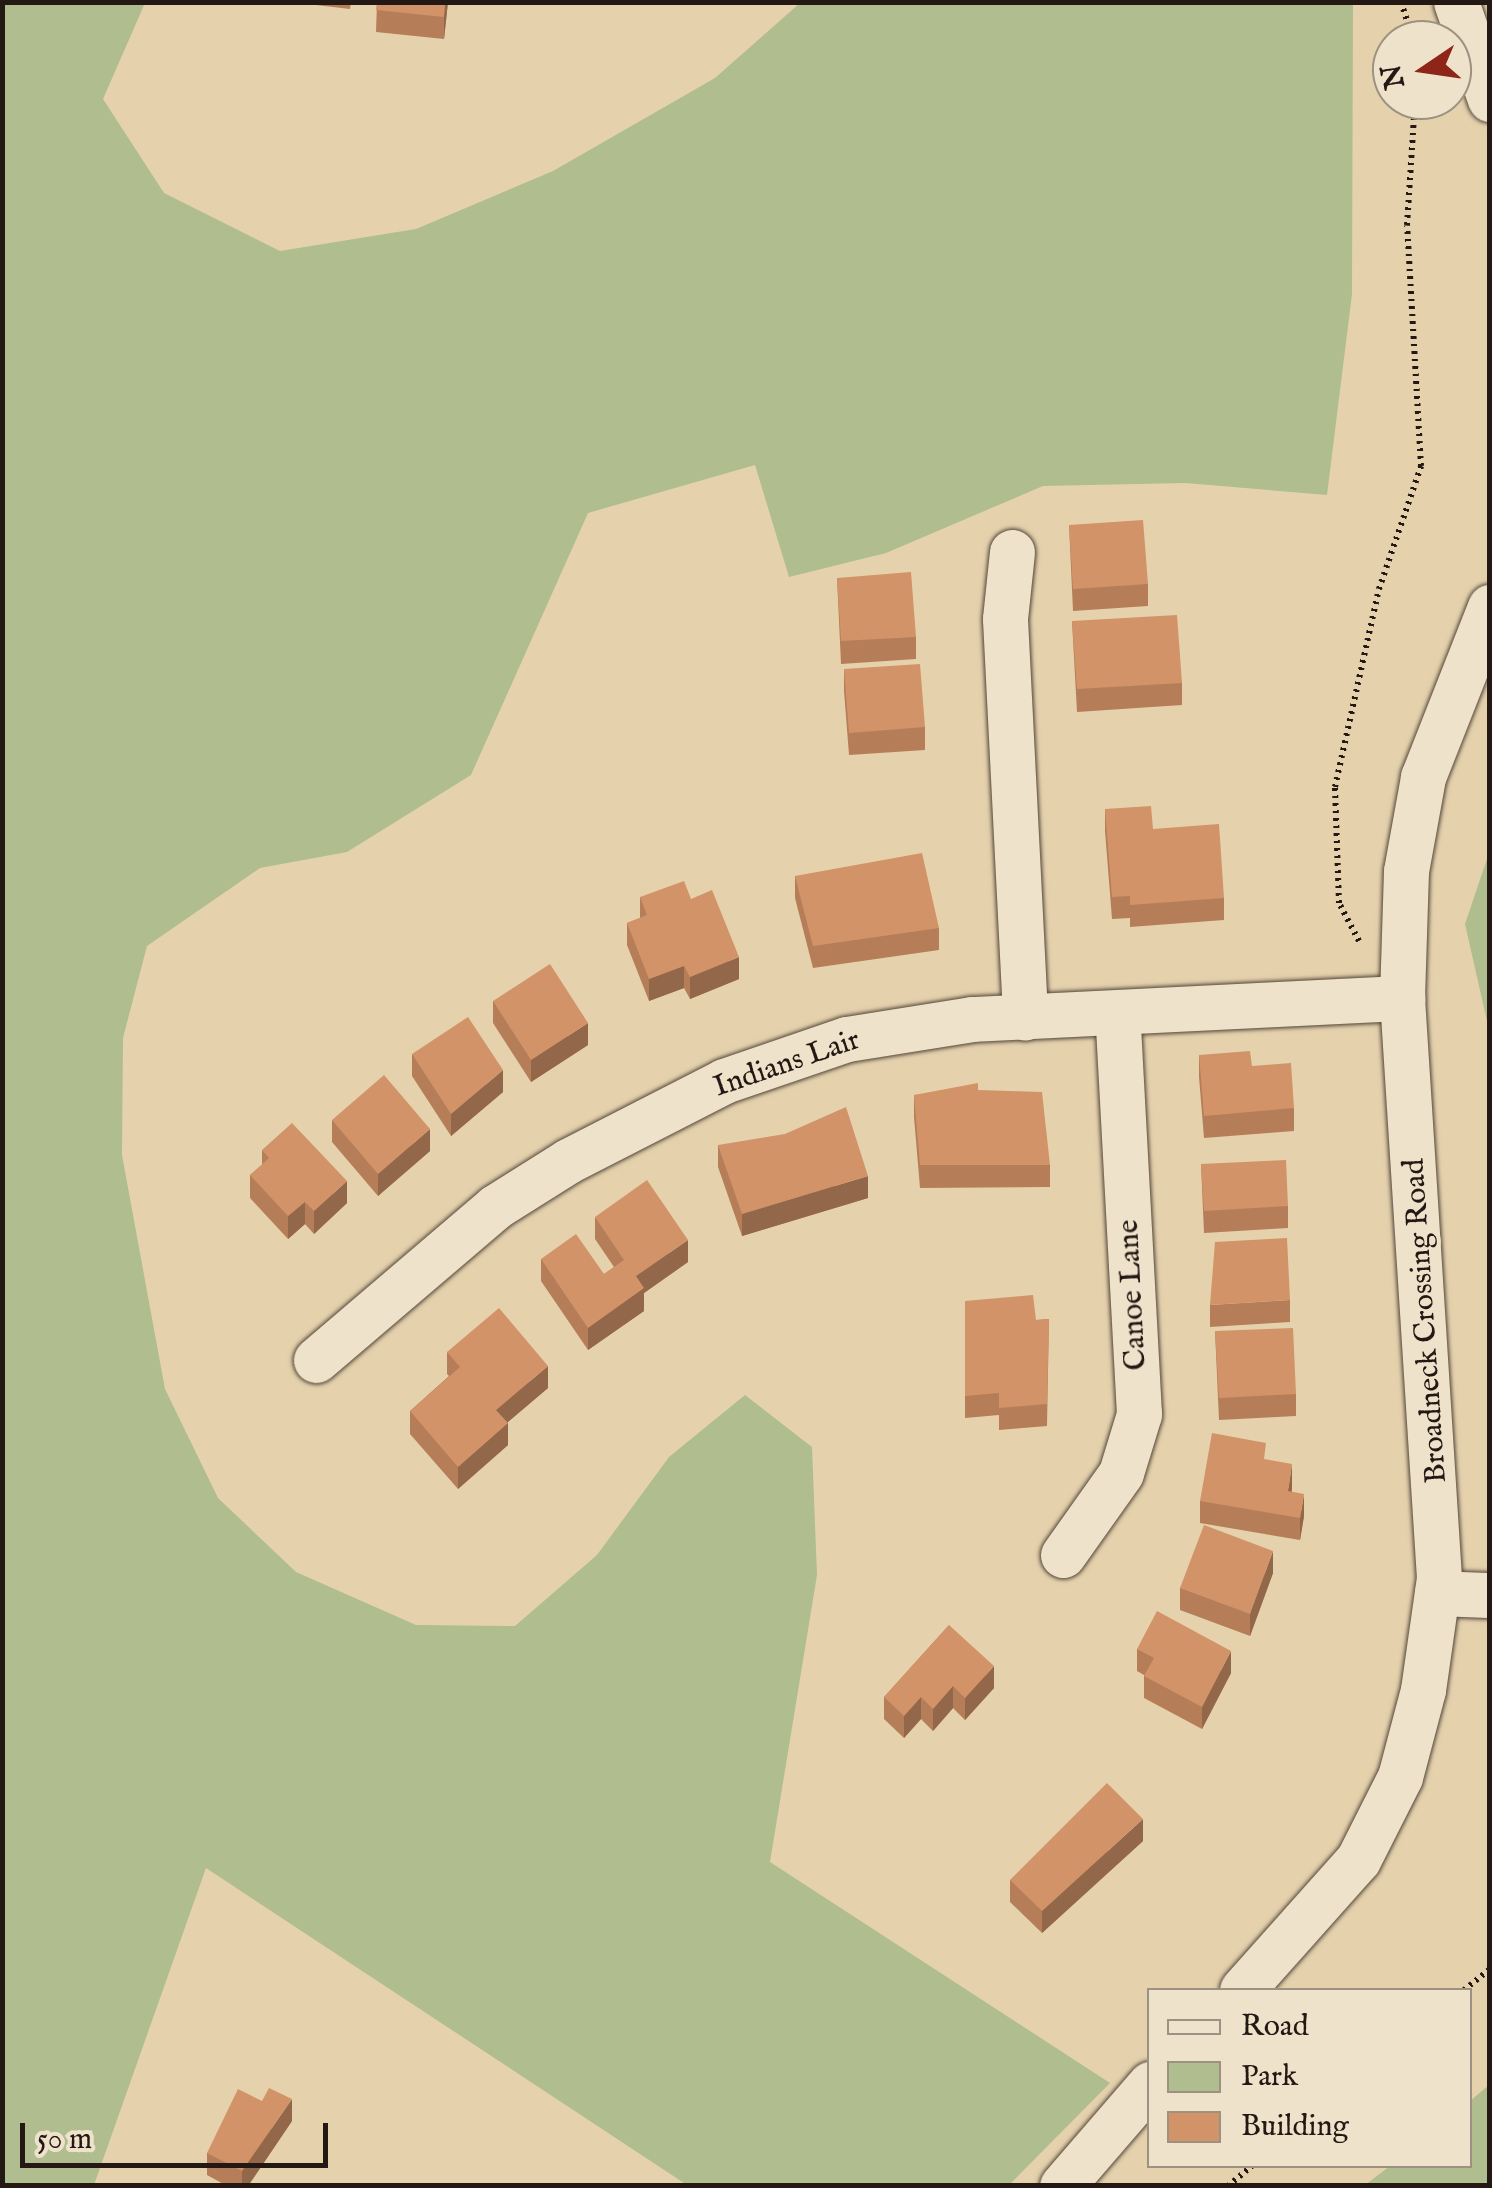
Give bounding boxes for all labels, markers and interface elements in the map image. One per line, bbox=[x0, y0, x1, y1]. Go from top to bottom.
north arrow bbox=[1372, 20, 1472, 120]
text: N bbox=[1374, 61, 1414, 92]
street label: Indians Lair bbox=[709, 1022, 865, 1106]
street label: Broadneck Crossing Road bbox=[1397, 1157, 1455, 1485]
street label: Canoe Lane bbox=[1111, 1219, 1155, 1371]
legend bbox=[1147, 1988, 1472, 2168]
text: Road bbox=[1241, 2008, 1309, 2046]
text: Park bbox=[1241, 2058, 1298, 2096]
scale bar bbox=[25, 2103, 332, 2165]
text: Building bbox=[1241, 2108, 1349, 2146]
text: 50 m bbox=[37, 2121, 92, 2159]

